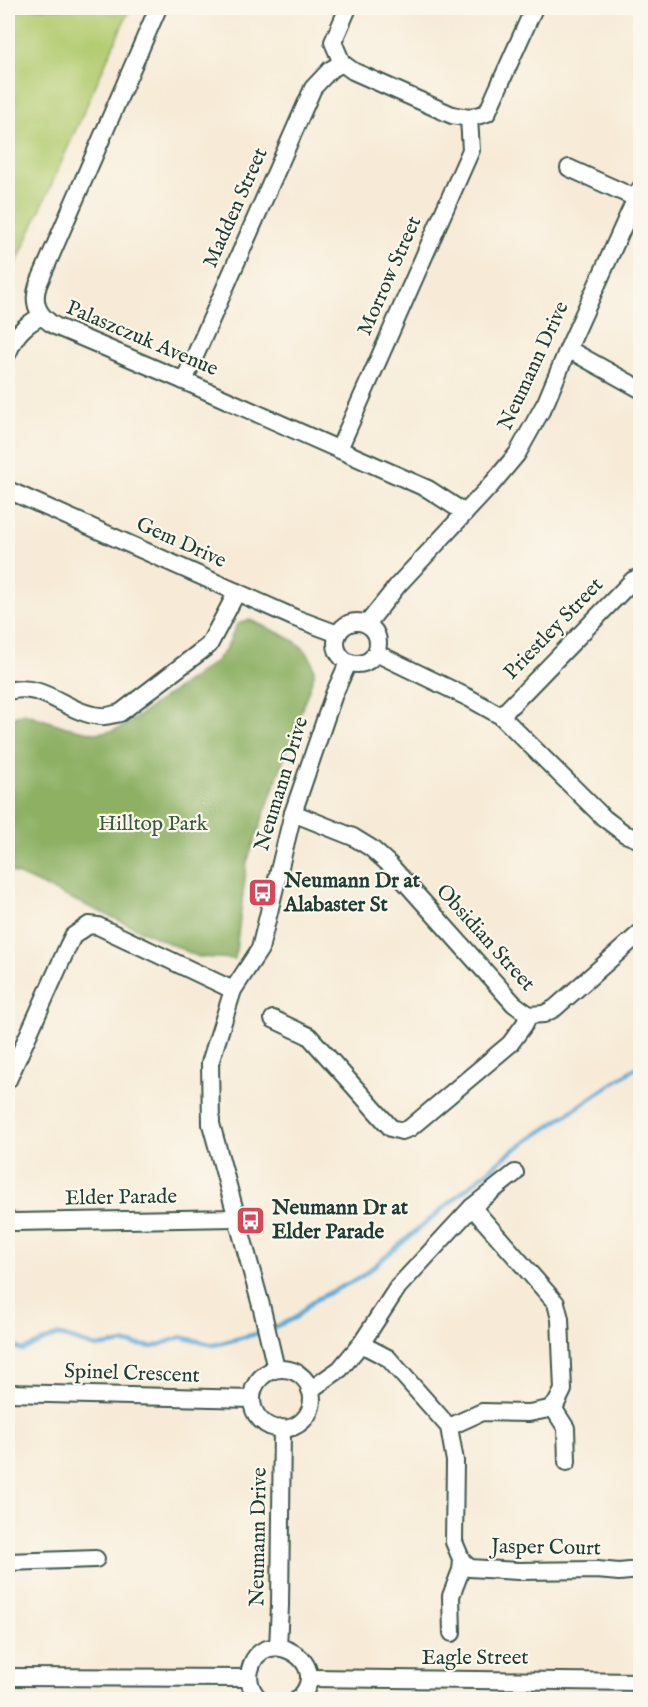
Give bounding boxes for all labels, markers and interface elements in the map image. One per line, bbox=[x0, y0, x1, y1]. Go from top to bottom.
street label: Madden Street bbox=[197, 144, 275, 272]
street label: Morrow Street bbox=[352, 212, 428, 340]
street label: Palaszczuk Avenue bbox=[62, 295, 222, 383]
street label: Neumann Drive bbox=[492, 297, 576, 435]
street label: Gem Drive bbox=[132, 511, 231, 575]
street label: Priestley Street bbox=[498, 572, 610, 686]
street label: Neumann Drive bbox=[249, 713, 315, 855]
park label: Hilltop Park bbox=[98, 811, 209, 838]
place label: Neumann Dr at Alabaster St bbox=[283, 868, 421, 919]
bus stop icon: Neumann Dr at Alabaster St bbox=[247, 877, 279, 909]
street label: Obsidian Street bbox=[430, 879, 540, 997]
street label: Elder Parade bbox=[65, 1184, 178, 1212]
place label: Neumann Dr at Elder Parade bbox=[271, 1195, 409, 1246]
bus stop icon: Neumann Dr at Elder Parade bbox=[235, 1204, 267, 1236]
street label: Spinel Crescent bbox=[64, 1358, 200, 1390]
street label: Neumann Drive bbox=[244, 1467, 274, 1607]
street label: Jasper Court bbox=[489, 1534, 601, 1562]
street label: Eagle Street bbox=[421, 1645, 529, 1672]

